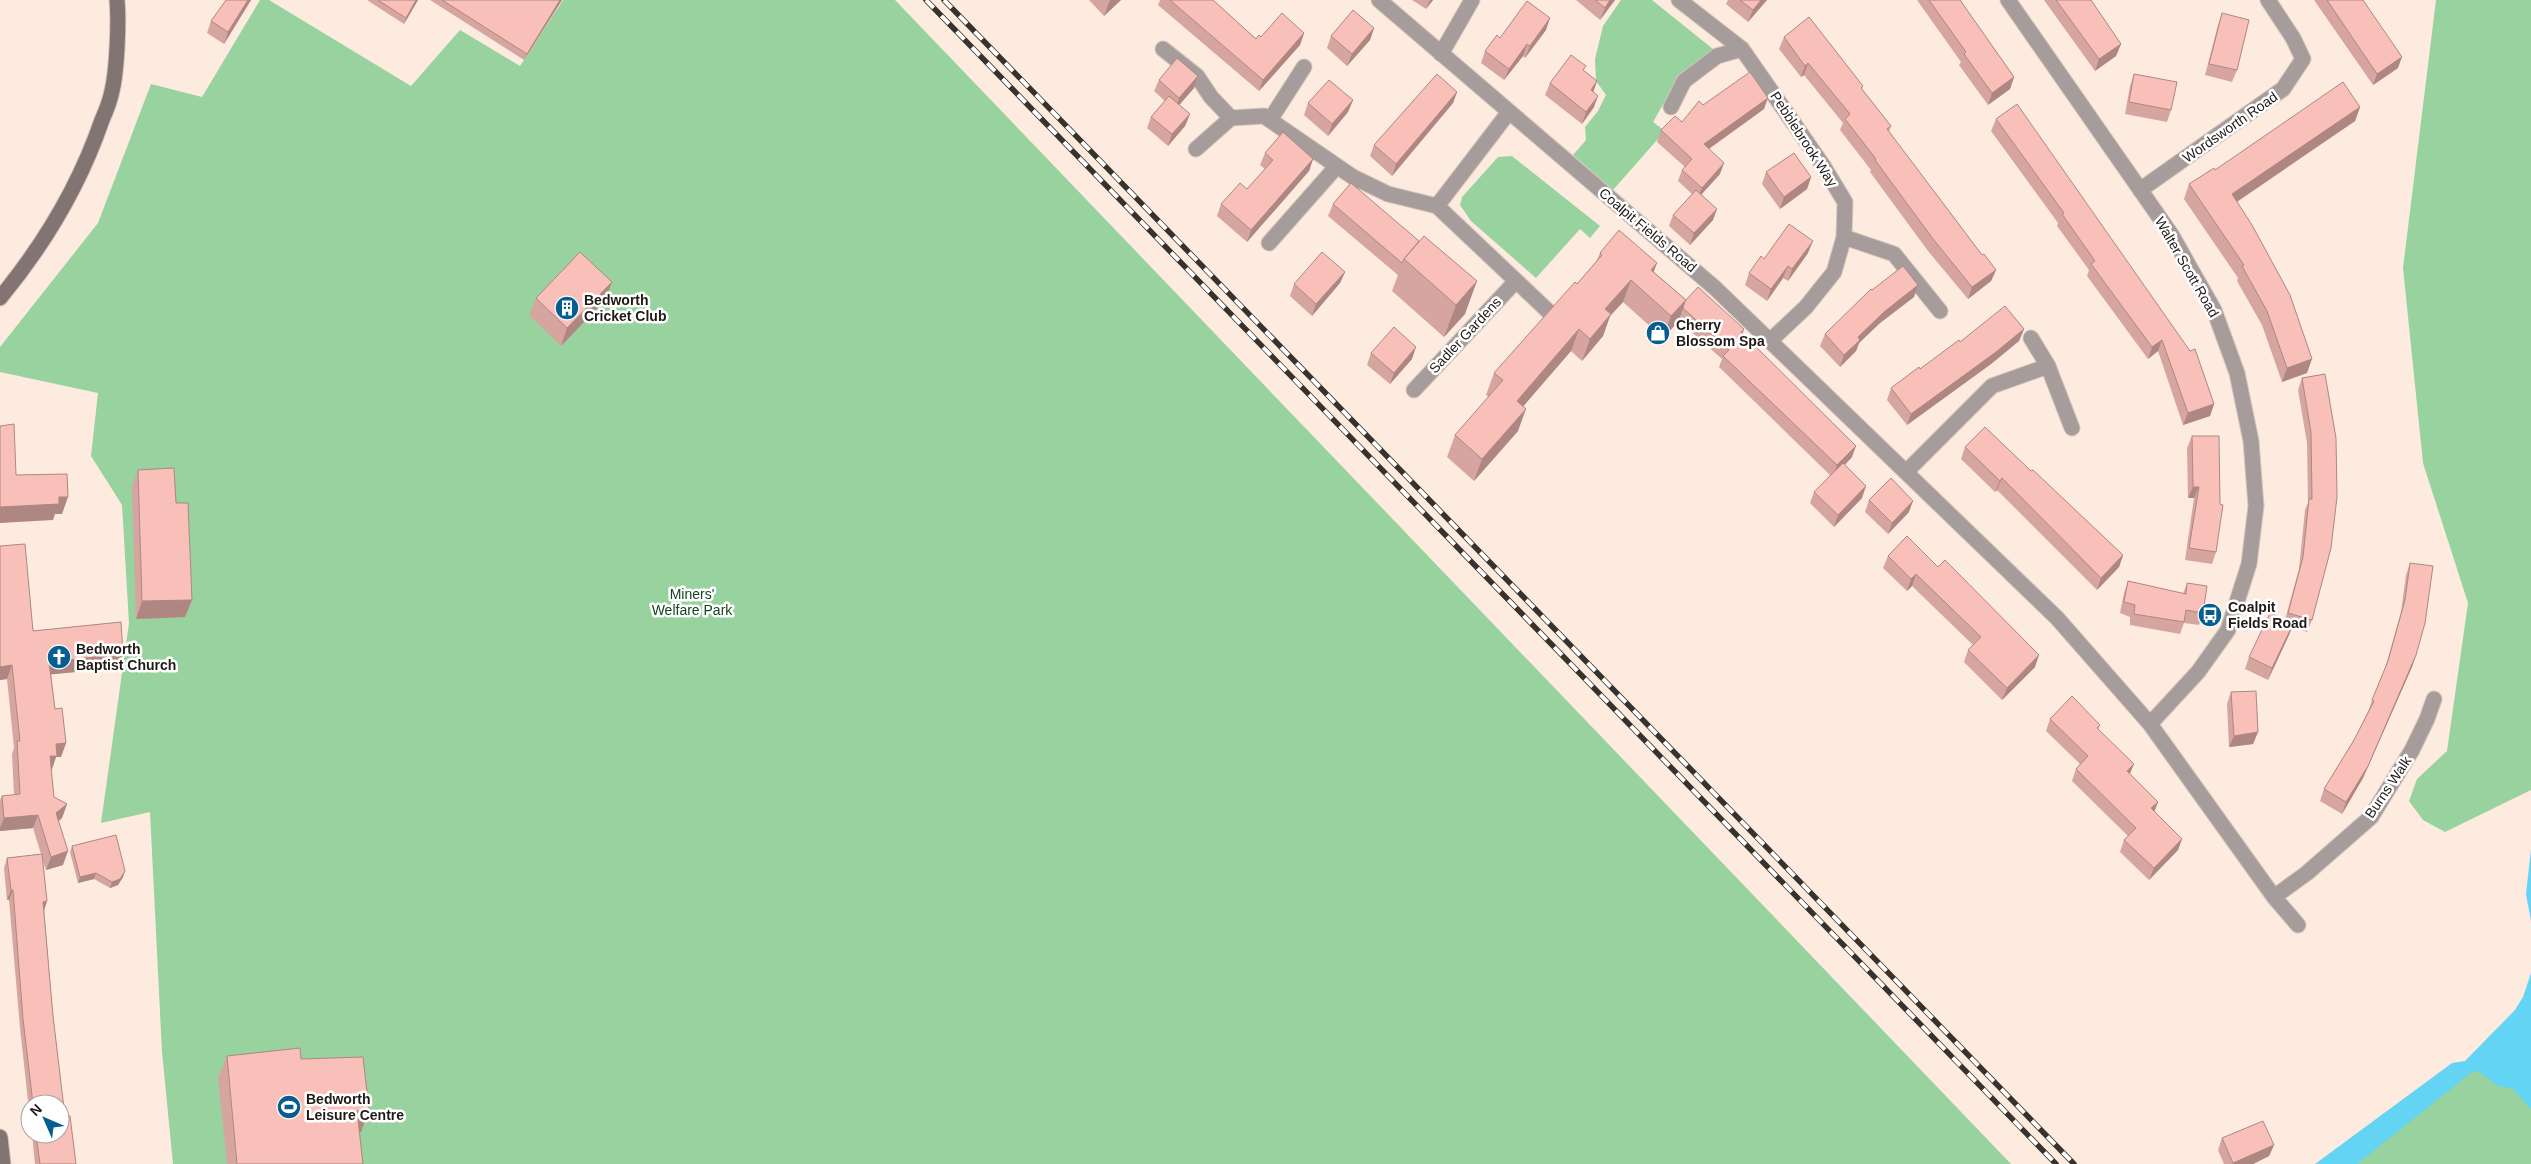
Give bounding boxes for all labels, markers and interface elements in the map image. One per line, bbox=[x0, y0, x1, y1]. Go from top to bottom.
street label: Wordsworth Road bbox=[2180, 88, 2280, 166]
street label: Pebblebrook Way bbox=[1767, 89, 1841, 189]
street label: Coalpit Fields Road bbox=[1596, 185, 1700, 275]
street label: Walter Scott Road bbox=[2152, 214, 2222, 320]
place label: Bedworth Cricket Club bbox=[584, 292, 666, 324]
street label: Sadler Gardens bbox=[1426, 294, 1504, 376]
building icon: Bedworth Cricket Club bbox=[554, 295, 580, 321]
place label: Cherry Blossom Spa bbox=[1676, 317, 1765, 349]
shop icon: Cherry Blossom Spa bbox=[1645, 320, 1671, 346]
park label: Miners' Welfare Park bbox=[652, 586, 733, 618]
place label: Coalpit Fields Road bbox=[2228, 599, 2307, 631]
bus stop icon: Coalpit Fields Road bbox=[2197, 602, 2223, 628]
place label: Bedworth Baptist Church bbox=[76, 641, 176, 673]
church icon: Bedworth Baptist Church bbox=[46, 644, 72, 670]
street label: Burns Walk bbox=[2361, 752, 2415, 821]
place label: Bedworth Leisure Centre bbox=[306, 1091, 404, 1123]
north arrow bbox=[20, 1094, 70, 1144]
sports icon: Bedworth Leisure Centre bbox=[276, 1094, 302, 1120]
text: N bbox=[27, 1101, 45, 1119]

